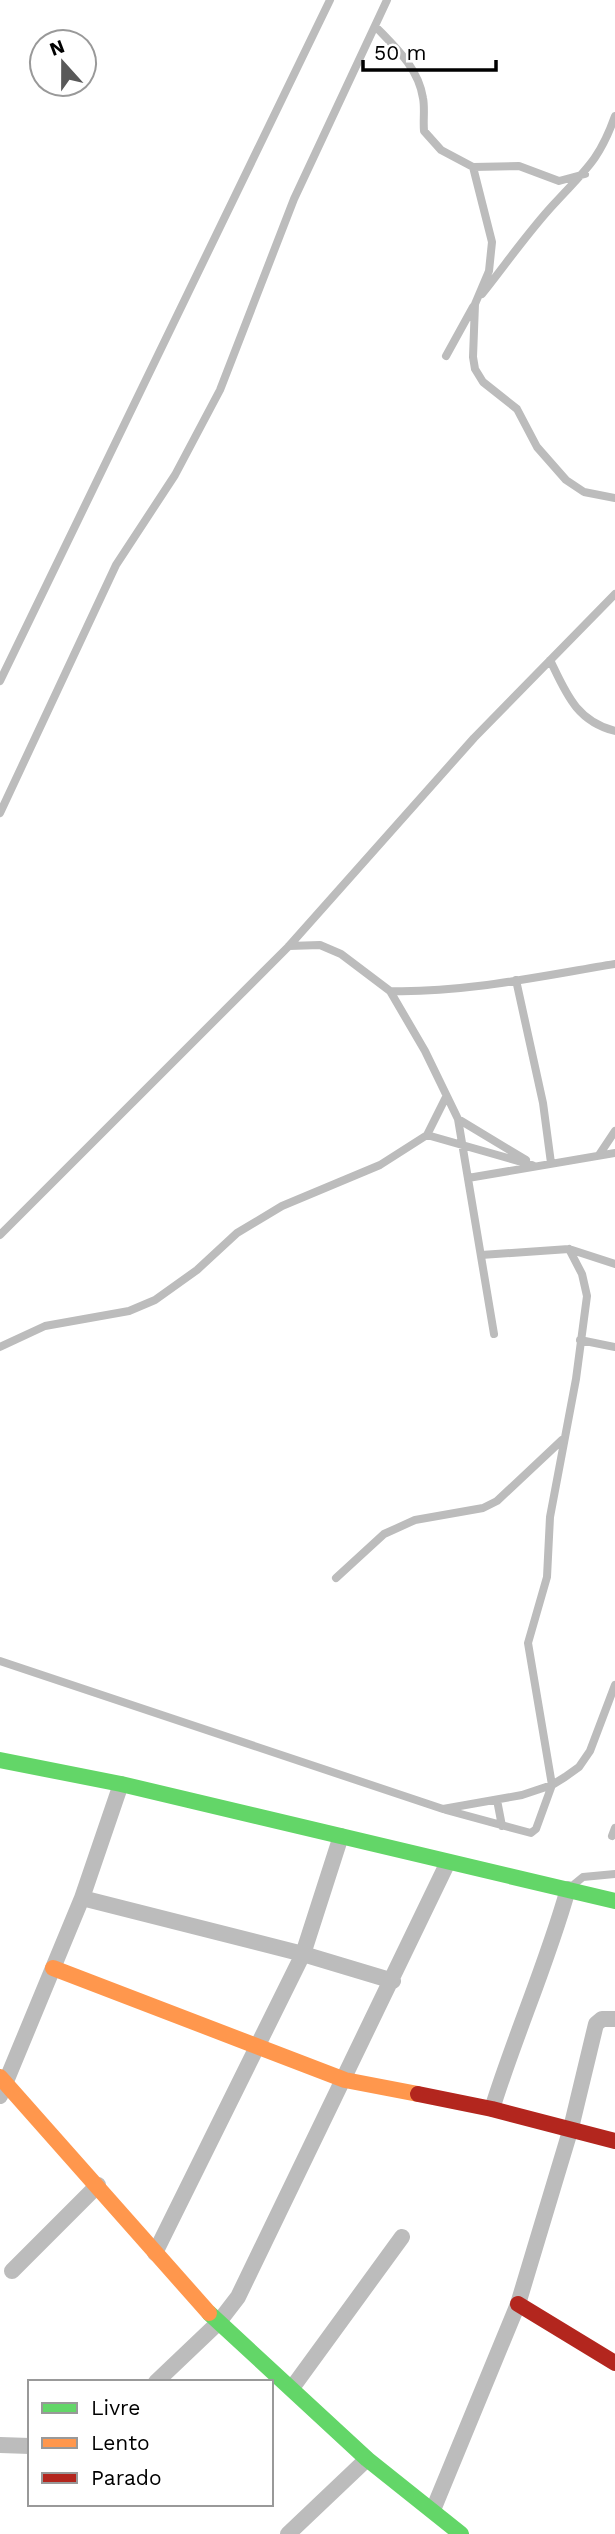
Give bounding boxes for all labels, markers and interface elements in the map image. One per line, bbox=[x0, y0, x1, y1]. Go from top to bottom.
north arrow bbox=[28, 28, 98, 98]
scale bar bbox=[363, 28, 496, 72]
text: N bbox=[46, 34, 68, 61]
text: 50 m bbox=[374, 40, 426, 65]
legend bbox=[28, 2380, 273, 2506]
text: Livre bbox=[91, 2395, 140, 2420]
text: Lento bbox=[91, 2430, 150, 2455]
text: Parado bbox=[91, 2465, 162, 2490]

